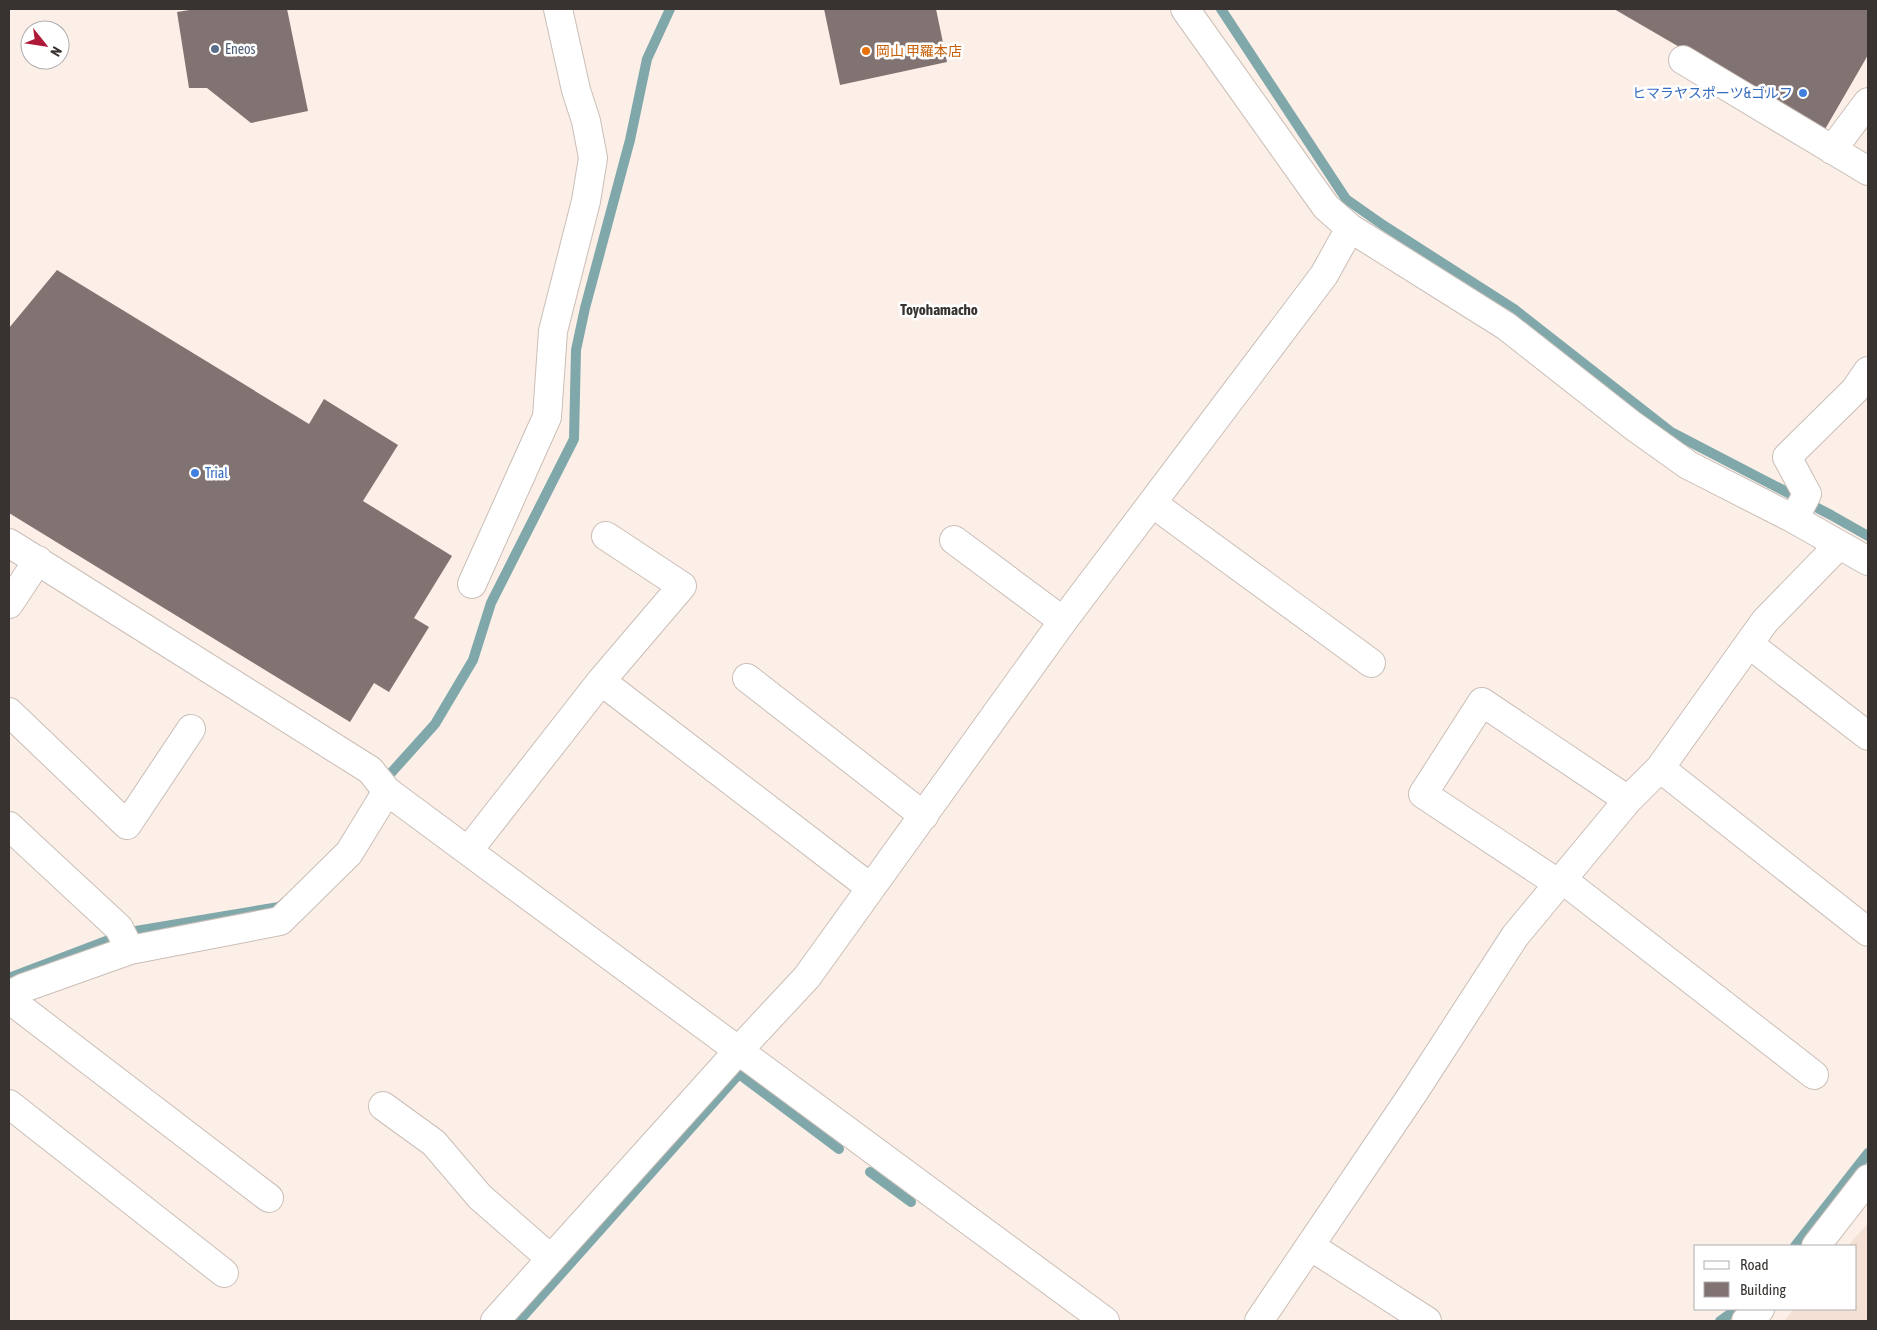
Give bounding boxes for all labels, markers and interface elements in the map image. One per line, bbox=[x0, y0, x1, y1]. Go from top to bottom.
north arrow bbox=[20, 20, 70, 70]
place label: Eneos bbox=[225, 41, 256, 57]
marker: Eneos bbox=[209, 43, 221, 55]
place label: 岡山 甲羅本店 bbox=[876, 43, 962, 59]
text: N bbox=[47, 44, 65, 59]
marker: 岡山 甲羅本店 bbox=[860, 45, 872, 57]
place label: ヒマラヤスポーツ&ゴルフ bbox=[1632, 85, 1793, 101]
marker: ヒマラヤスポーツ&ゴルフ bbox=[1797, 87, 1809, 99]
district label: Toyohamacho bbox=[900, 301, 978, 318]
place label: Trial bbox=[205, 465, 228, 481]
marker: Trial bbox=[189, 467, 201, 479]
legend bbox=[1694, 1245, 1857, 1310]
text: Road bbox=[1740, 1256, 1769, 1273]
text: Building bbox=[1740, 1281, 1786, 1298]

